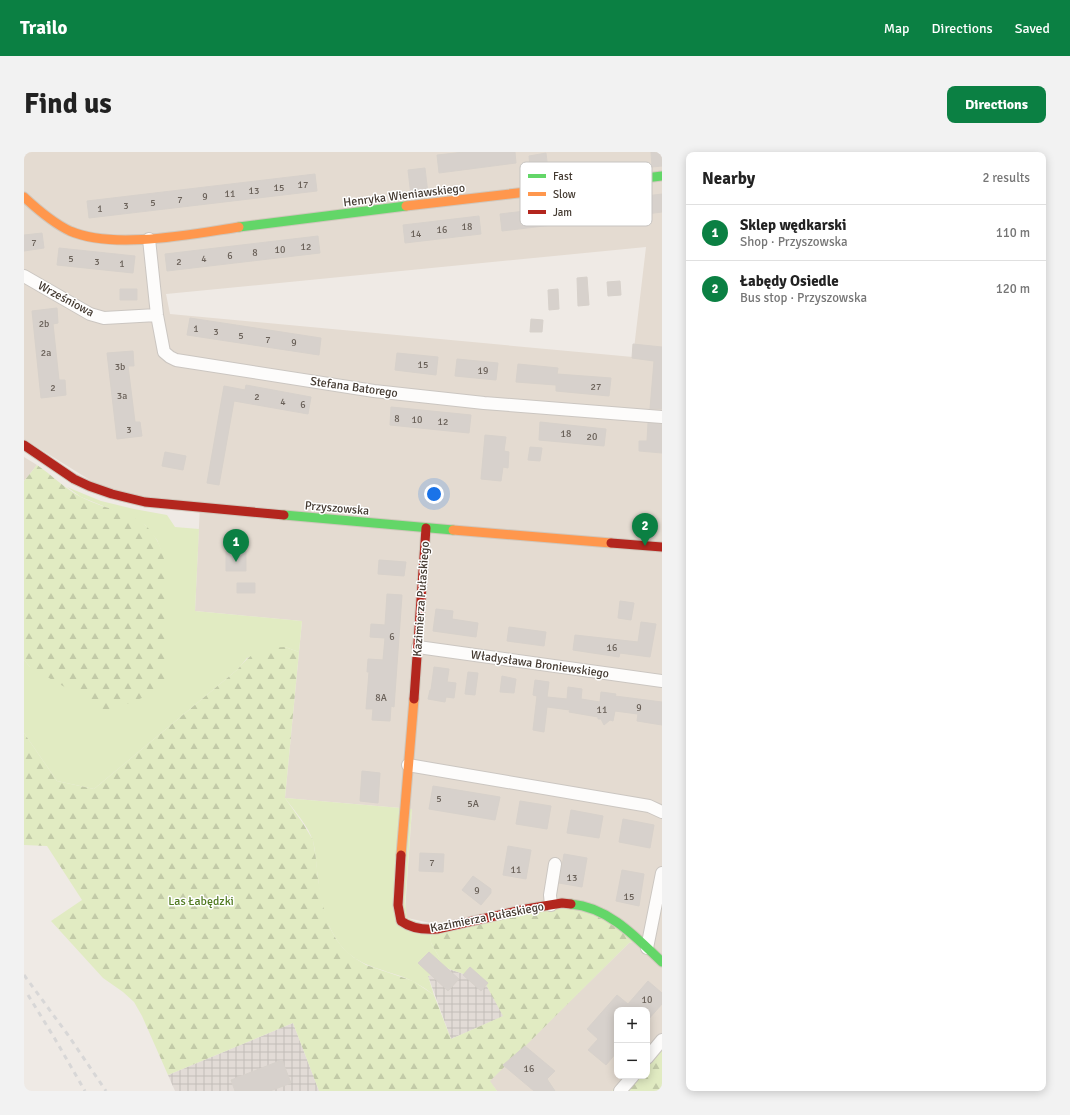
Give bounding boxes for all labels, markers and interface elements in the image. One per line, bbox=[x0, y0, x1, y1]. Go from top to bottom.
text: Trailo bbox=[20, 16, 67, 40]
text: Map bbox=[884, 20, 910, 37]
text: Directions bbox=[932, 20, 993, 37]
text: Saved bbox=[1015, 20, 1050, 37]
button: Directions bbox=[947, 86, 1046, 123]
text: Find us bbox=[24, 87, 112, 121]
legend bbox=[520, 162, 652, 226]
text: Nearby bbox=[702, 168, 755, 189]
text: Fast bbox=[553, 170, 573, 183]
text: 2 results bbox=[982, 170, 1030, 186]
house number: 17 bbox=[298, 179, 308, 191]
street label: Henryka Wieniawskiego bbox=[342, 181, 466, 210]
house number: 15 bbox=[274, 182, 284, 194]
house number: 13 bbox=[249, 185, 259, 197]
house number: 11 bbox=[225, 188, 235, 200]
text: Slow bbox=[553, 188, 576, 201]
house number: 9 bbox=[202, 191, 208, 203]
house number: 7 bbox=[177, 194, 183, 206]
house number: 5 bbox=[150, 197, 156, 209]
house number: 3 bbox=[123, 200, 129, 212]
house number: 1 bbox=[97, 203, 103, 215]
text: Jam bbox=[553, 206, 572, 219]
text: Sklep wędkarski bbox=[740, 216, 847, 234]
house number: 18 bbox=[462, 221, 472, 233]
house number: 16 bbox=[437, 224, 447, 236]
text: 1 bbox=[711, 225, 719, 241]
text: 110 m bbox=[996, 225, 1030, 241]
house number: 14 bbox=[411, 228, 422, 240]
text: Shop · Przyszowska bbox=[740, 234, 848, 250]
house number: 7 bbox=[31, 237, 37, 249]
house number: 12 bbox=[301, 241, 311, 253]
house number: 10 bbox=[275, 244, 285, 256]
house number: 8 bbox=[252, 247, 258, 259]
house number: 6 bbox=[227, 250, 233, 262]
house number: 5 bbox=[68, 253, 74, 265]
house number: 4 bbox=[201, 253, 207, 265]
house number: 3 bbox=[94, 256, 100, 268]
house number: 2 bbox=[176, 256, 182, 268]
house number: 1 bbox=[119, 258, 125, 270]
text: Łabędy Osiedle bbox=[740, 272, 839, 290]
street label: Wrześniowa bbox=[35, 278, 96, 321]
text: 2 bbox=[711, 281, 719, 297]
text: 120 m bbox=[996, 281, 1030, 297]
text: Bus stop · Przyszowska bbox=[740, 290, 867, 306]
house number: 2b bbox=[39, 318, 49, 330]
house number: 1 bbox=[193, 323, 199, 335]
house number: 3 bbox=[213, 326, 219, 338]
house number: 5 bbox=[238, 330, 244, 342]
house number: 7 bbox=[265, 334, 271, 346]
house number: 9 bbox=[291, 337, 297, 349]
house number: 2a bbox=[41, 347, 51, 359]
house number: 15 bbox=[418, 359, 428, 371]
house number: 3b bbox=[115, 361, 125, 373]
house number: 19 bbox=[478, 365, 488, 377]
street label: Stefana Batorego bbox=[309, 374, 399, 401]
house number: 27 bbox=[591, 381, 601, 393]
house number: 2 bbox=[50, 382, 56, 394]
house number: 3a bbox=[117, 390, 127, 402]
house number: 2 bbox=[254, 391, 260, 403]
house number: 4 bbox=[280, 396, 286, 408]
house number: 6 bbox=[300, 399, 306, 411]
house number: 8 bbox=[394, 413, 400, 425]
house number: 10 bbox=[412, 414, 422, 426]
house number: 12 bbox=[438, 416, 448, 428]
house number: 3 bbox=[126, 424, 132, 436]
house number: 18 bbox=[561, 428, 571, 440]
house number: 20 bbox=[587, 431, 597, 443]
your location bbox=[424, 484, 444, 504]
street label: Przyszowska bbox=[304, 498, 370, 519]
pin: 2 bbox=[632, 513, 658, 546]
pin: 1 bbox=[223, 529, 249, 562]
street label: Kazimierza Pułaskiego bbox=[410, 541, 433, 657]
house number: 6 bbox=[389, 631, 395, 643]
house number: 16 bbox=[607, 642, 617, 654]
street label: Władysława Broniewskiego bbox=[470, 647, 610, 682]
house number: 8A bbox=[375, 692, 387, 704]
house number: 9 bbox=[636, 702, 642, 714]
house number: 11 bbox=[597, 704, 607, 716]
house number: 5 bbox=[436, 793, 442, 805]
house number: 5A bbox=[467, 798, 479, 810]
house number: 7 bbox=[429, 857, 435, 869]
house number: 11 bbox=[511, 864, 521, 876]
house number: 13 bbox=[567, 872, 577, 884]
house number: 9 bbox=[474, 885, 480, 897]
house number: 15 bbox=[624, 891, 634, 903]
park label: Las Łabędzki bbox=[168, 894, 234, 909]
street label: Kazimierza Pułaskiego bbox=[429, 899, 545, 936]
house number: 10 bbox=[642, 994, 652, 1006]
map controls bbox=[614, 1007, 650, 1079]
button: + bbox=[614, 1007, 650, 1043]
button: − bbox=[614, 1043, 650, 1079]
house number: 16 bbox=[524, 1063, 534, 1075]

